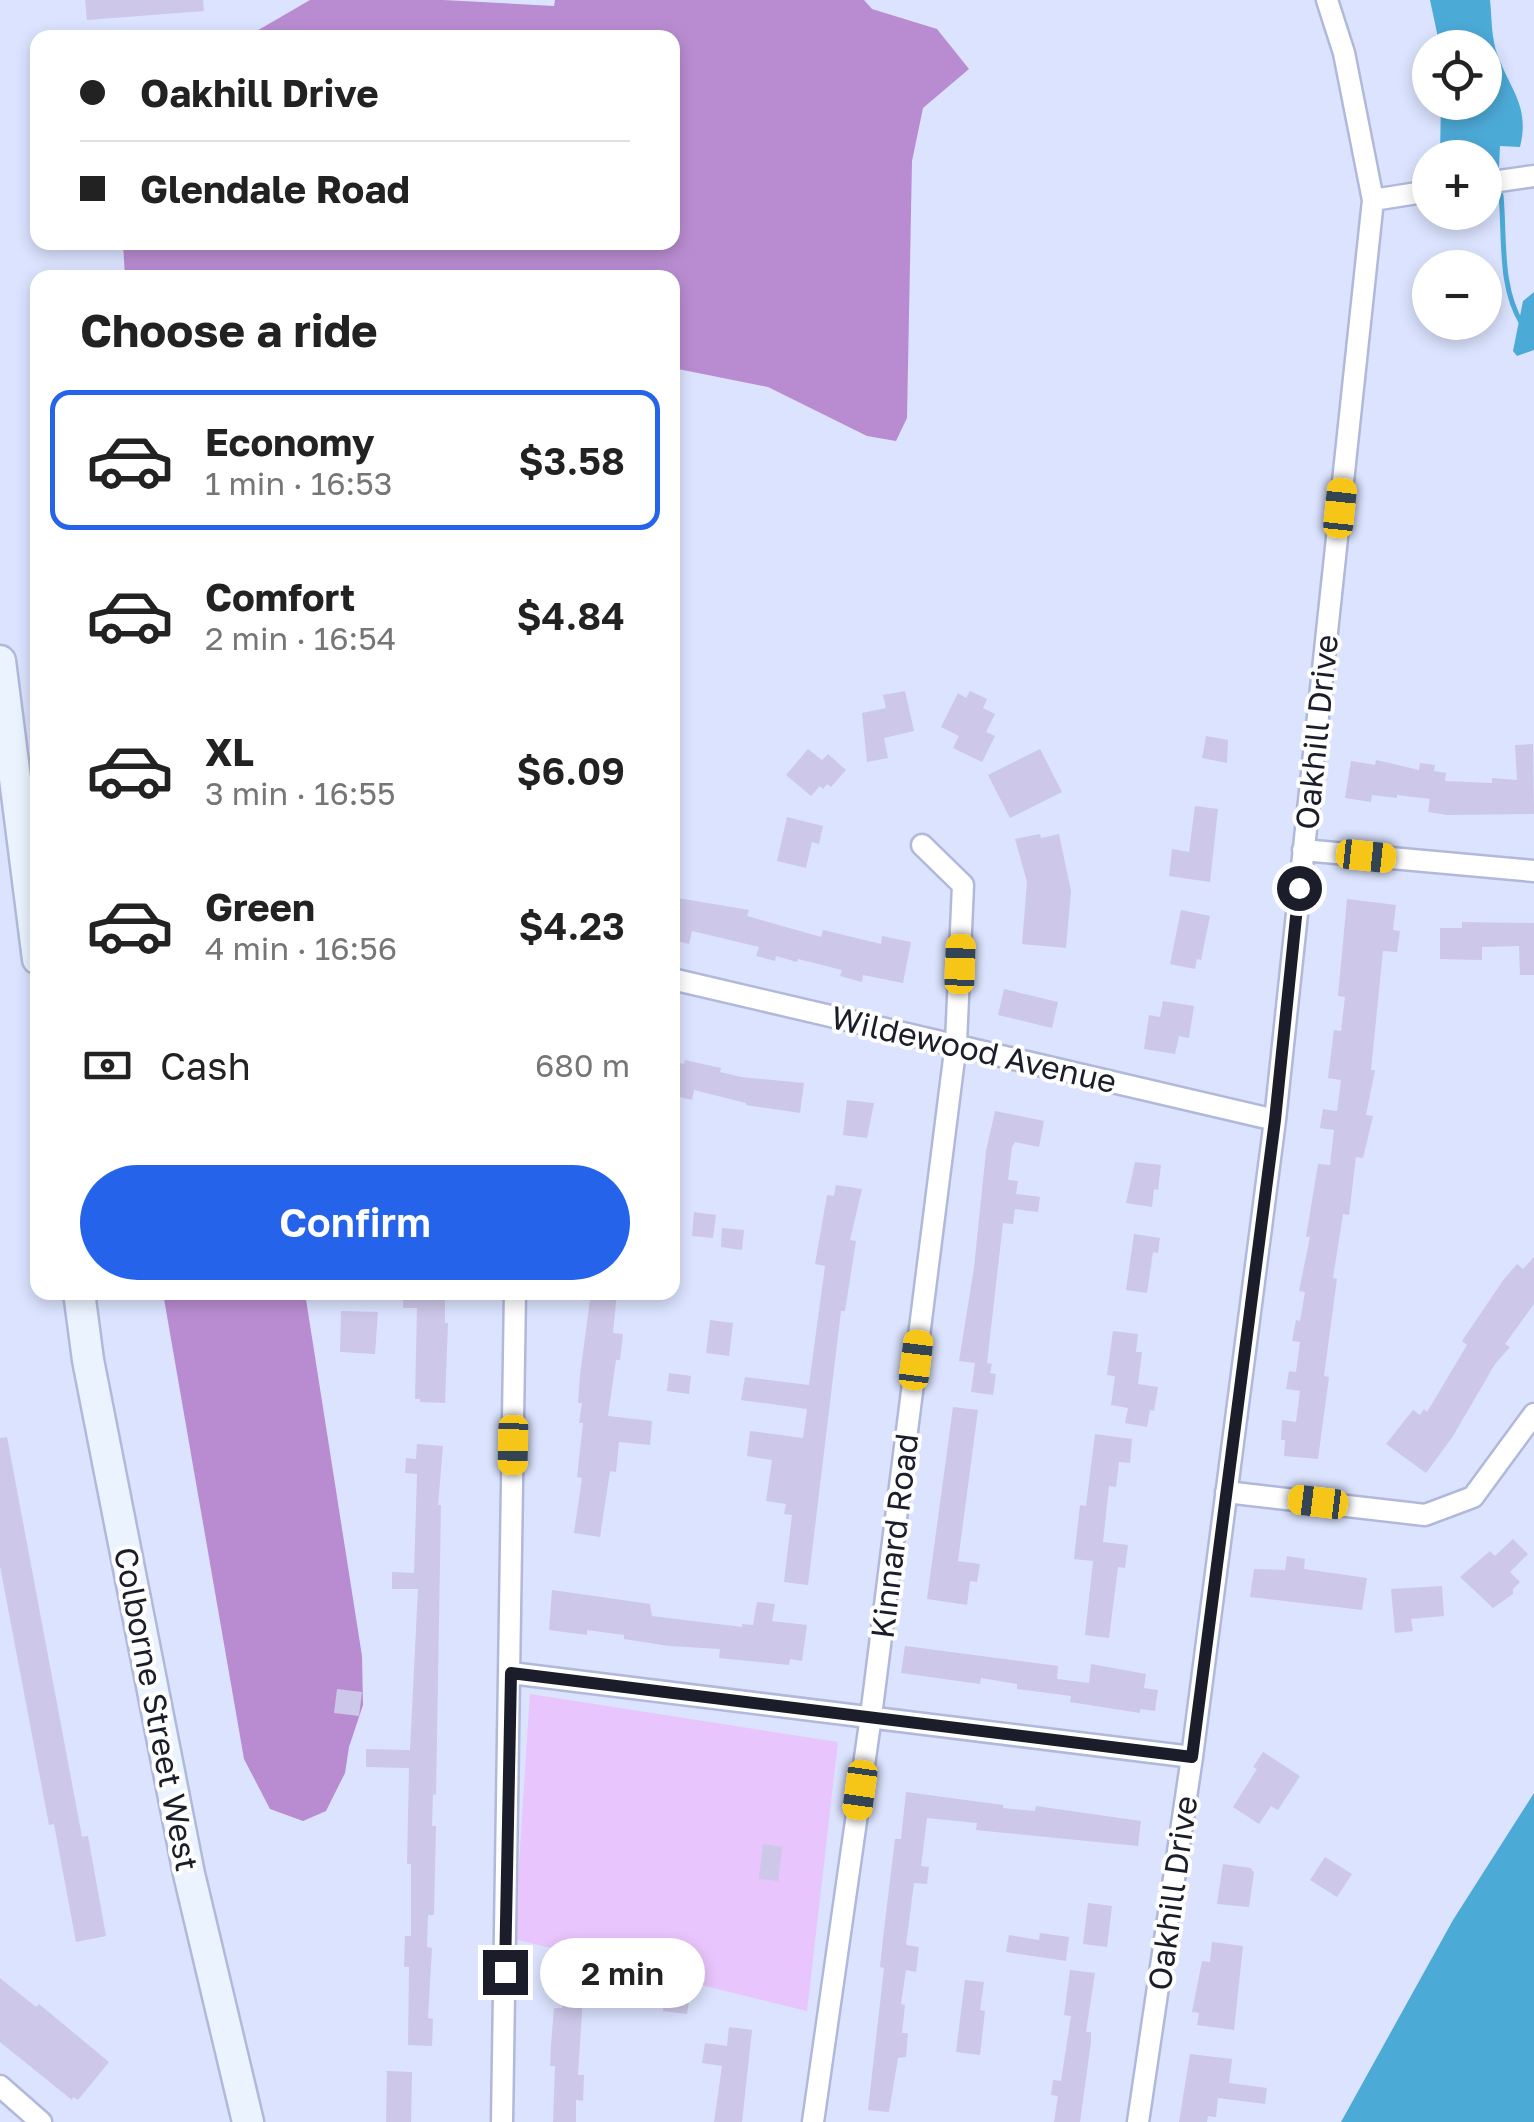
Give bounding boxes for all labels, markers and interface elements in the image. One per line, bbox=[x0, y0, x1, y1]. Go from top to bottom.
map controls bbox=[1412, 30, 1502, 340]
button: locate bbox=[1412, 30, 1502, 120]
text: Oakhill Drive bbox=[140, 70, 379, 115]
button: + bbox=[1412, 140, 1502, 230]
text: Glendale Road bbox=[140, 166, 410, 211]
button: − bbox=[1412, 250, 1502, 340]
text: Choose a ride bbox=[80, 303, 378, 357]
icon: car bbox=[85, 415, 175, 505]
text: Economy bbox=[205, 419, 374, 464]
text: $3.58 bbox=[519, 438, 625, 483]
text: 1 min · 16:53 bbox=[205, 464, 392, 502]
car bbox=[1322, 477, 1358, 539]
icon: car bbox=[85, 570, 175, 660]
text: Comfort bbox=[205, 574, 355, 619]
text: $4.84 bbox=[517, 593, 625, 638]
text: 2 min · 16:54 bbox=[205, 619, 396, 657]
street label: Oakhill Drive bbox=[1287, 633, 1345, 831]
icon: car bbox=[85, 725, 175, 815]
text: XL bbox=[205, 729, 254, 774]
text: $6.09 bbox=[516, 748, 625, 793]
text: 3 min · 16:55 bbox=[205, 774, 396, 812]
car bbox=[1335, 838, 1397, 874]
route start bbox=[1277, 866, 1322, 911]
icon: car bbox=[85, 880, 175, 970]
text: Green bbox=[205, 884, 315, 929]
text: $4.23 bbox=[519, 903, 625, 948]
text: 4 min · 16:56 bbox=[205, 929, 397, 967]
car bbox=[944, 933, 976, 995]
street label: Wildewood Avenue bbox=[828, 998, 1120, 1100]
icon: cash bbox=[80, 1038, 135, 1093]
text: Cash bbox=[160, 1043, 251, 1088]
text: 680 m bbox=[535, 1046, 630, 1084]
button: Confirm bbox=[80, 1165, 630, 1280]
car bbox=[897, 1328, 935, 1392]
car bbox=[497, 1415, 529, 1475]
street label: Kinnard Road bbox=[863, 1431, 925, 1641]
car bbox=[1286, 1483, 1350, 1521]
street label: Colborne Street West bbox=[107, 1544, 207, 1874]
car bbox=[841, 1758, 879, 1822]
street label: Oakhill Drive bbox=[1140, 1793, 1204, 1993]
callout: 2 min bbox=[540, 1937, 705, 2007]
route end bbox=[483, 1950, 528, 1995]
text: 2 min bbox=[581, 1954, 664, 1992]

